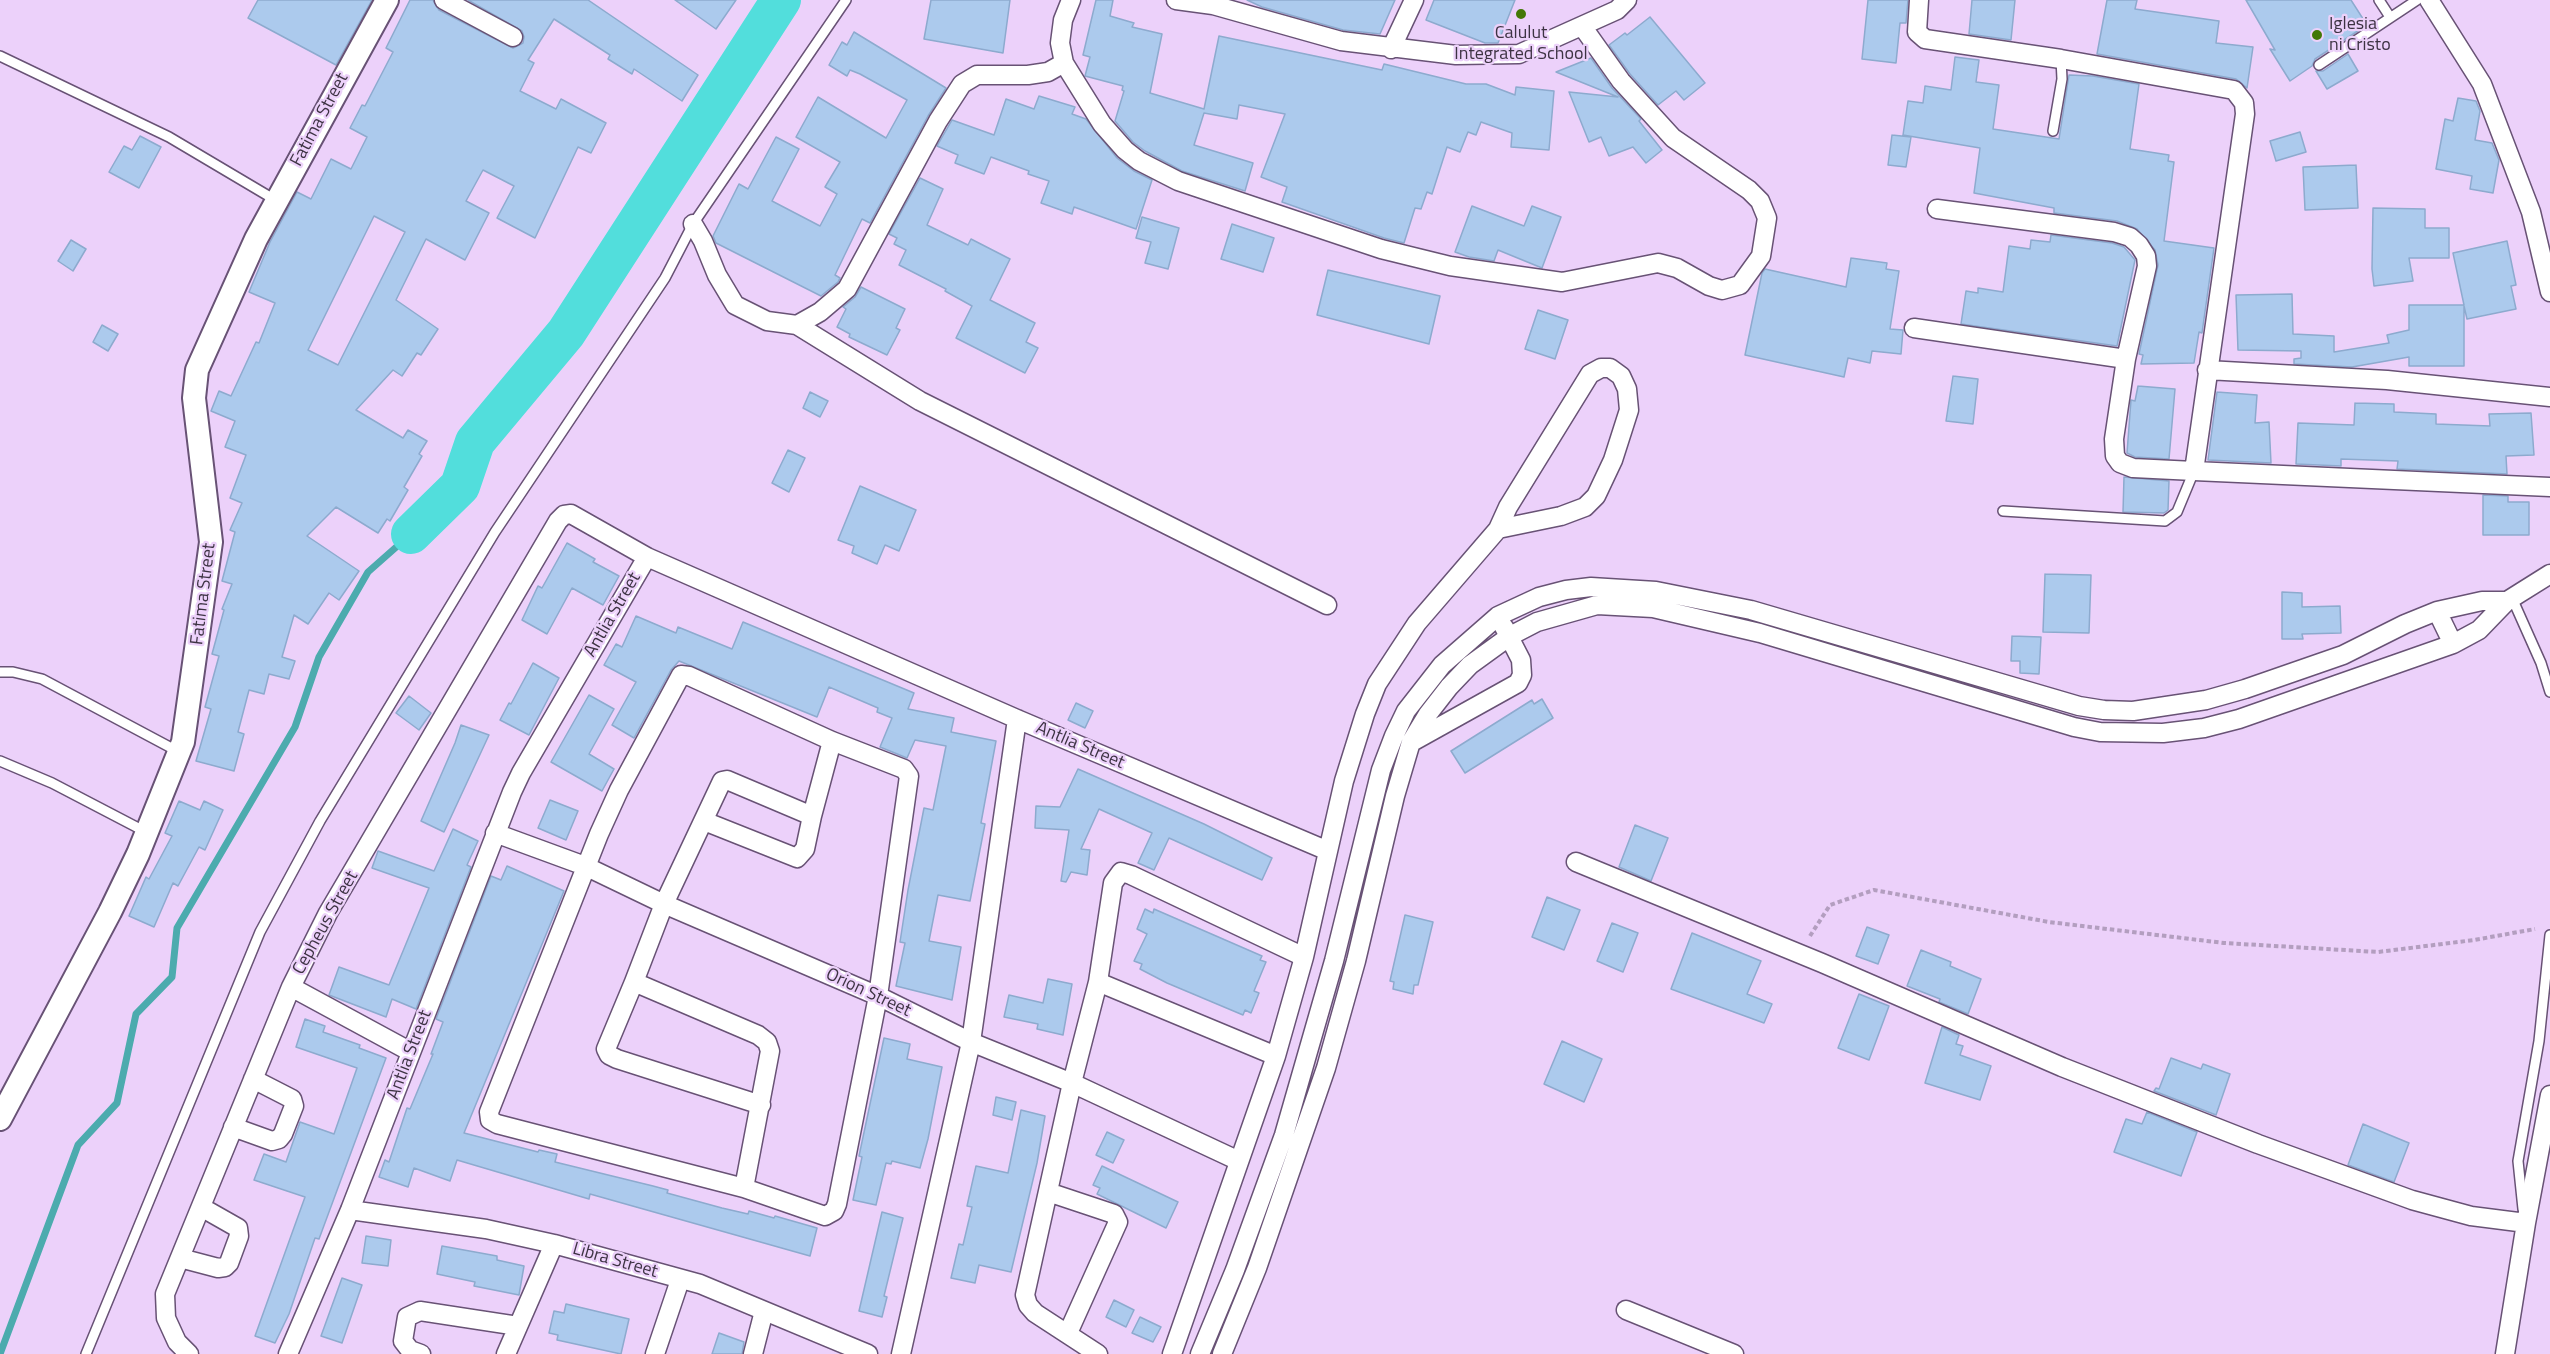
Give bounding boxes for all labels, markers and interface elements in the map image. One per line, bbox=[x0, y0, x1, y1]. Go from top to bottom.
marker: Calulut Integrated School bbox=[1514, 7, 1528, 21]
place label: Iglesia ni Cristo bbox=[2329, 14, 2391, 57]
place label: Calulut Integrated School bbox=[1454, 23, 1588, 66]
marker: Iglesia ni Cristo bbox=[2310, 28, 2324, 42]
street label: Fatima Street bbox=[286, 70, 354, 170]
street label: Fatima Street bbox=[187, 542, 221, 646]
street label: Antlia Street bbox=[580, 569, 646, 661]
street label: Antlia Street bbox=[1032, 718, 1128, 774]
street label: Cepheus Street bbox=[289, 867, 363, 979]
street label: Orion Street bbox=[822, 964, 914, 1022]
street label: Antlia Street bbox=[383, 1007, 437, 1103]
street label: Libra Street bbox=[570, 1239, 660, 1283]

